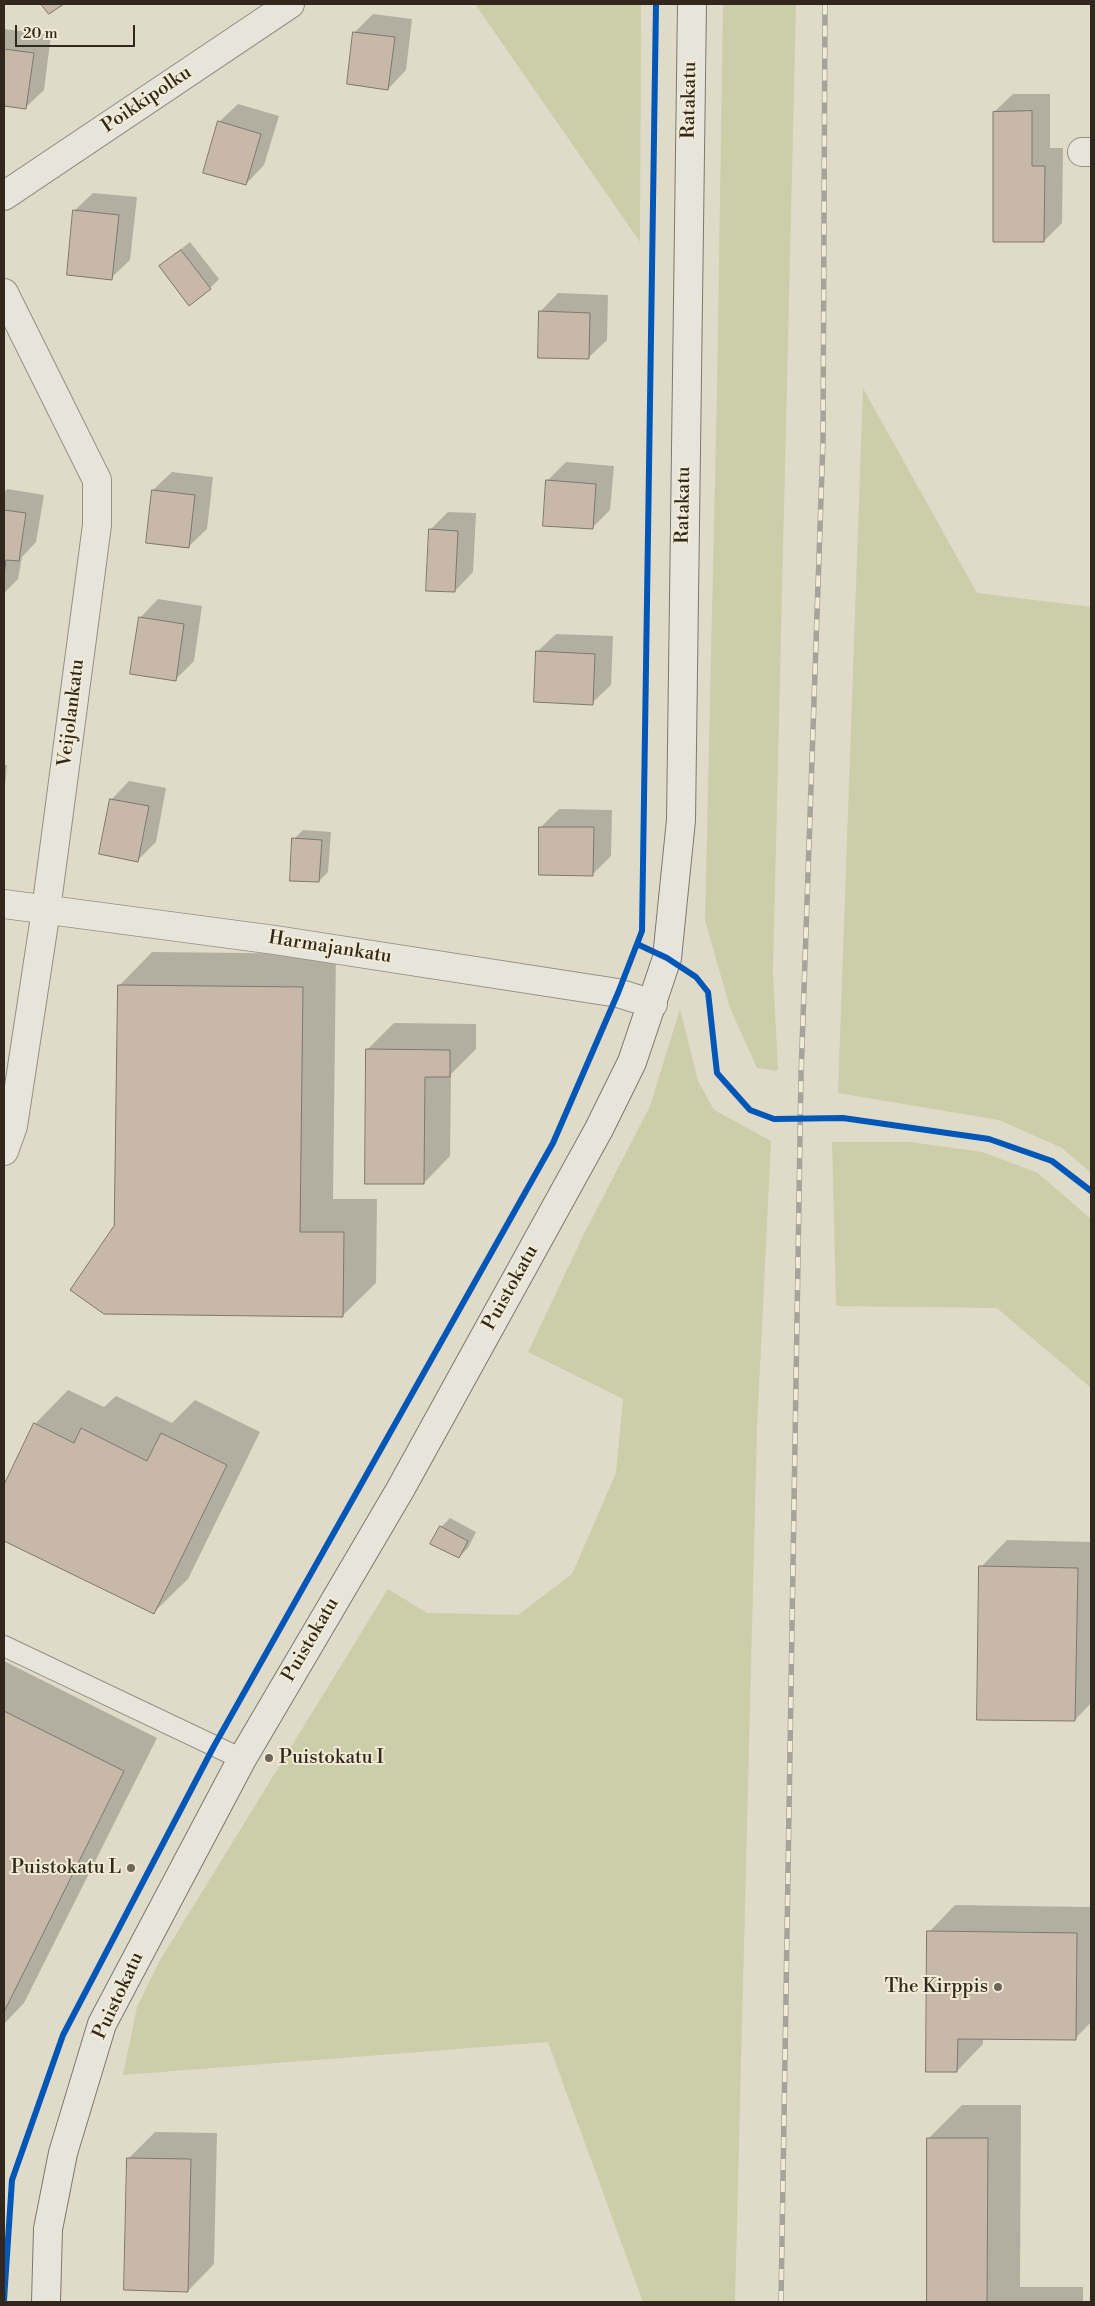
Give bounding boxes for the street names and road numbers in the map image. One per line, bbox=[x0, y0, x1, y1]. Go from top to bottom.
street label: Ratakatu bbox=[678, 61, 702, 139]
street label: Poikkipolku bbox=[98, 62, 196, 138]
street label: Ratakatu bbox=[672, 466, 696, 544]
street label: Veijolankatu bbox=[54, 658, 90, 768]
street label: Harmajankatu bbox=[267, 927, 393, 969]
street label: Puistokatu bbox=[478, 1242, 544, 1334]
street label: Puistokatu bbox=[278, 1594, 344, 1686]
street label: Puistokatu bbox=[89, 1949, 149, 2043]

